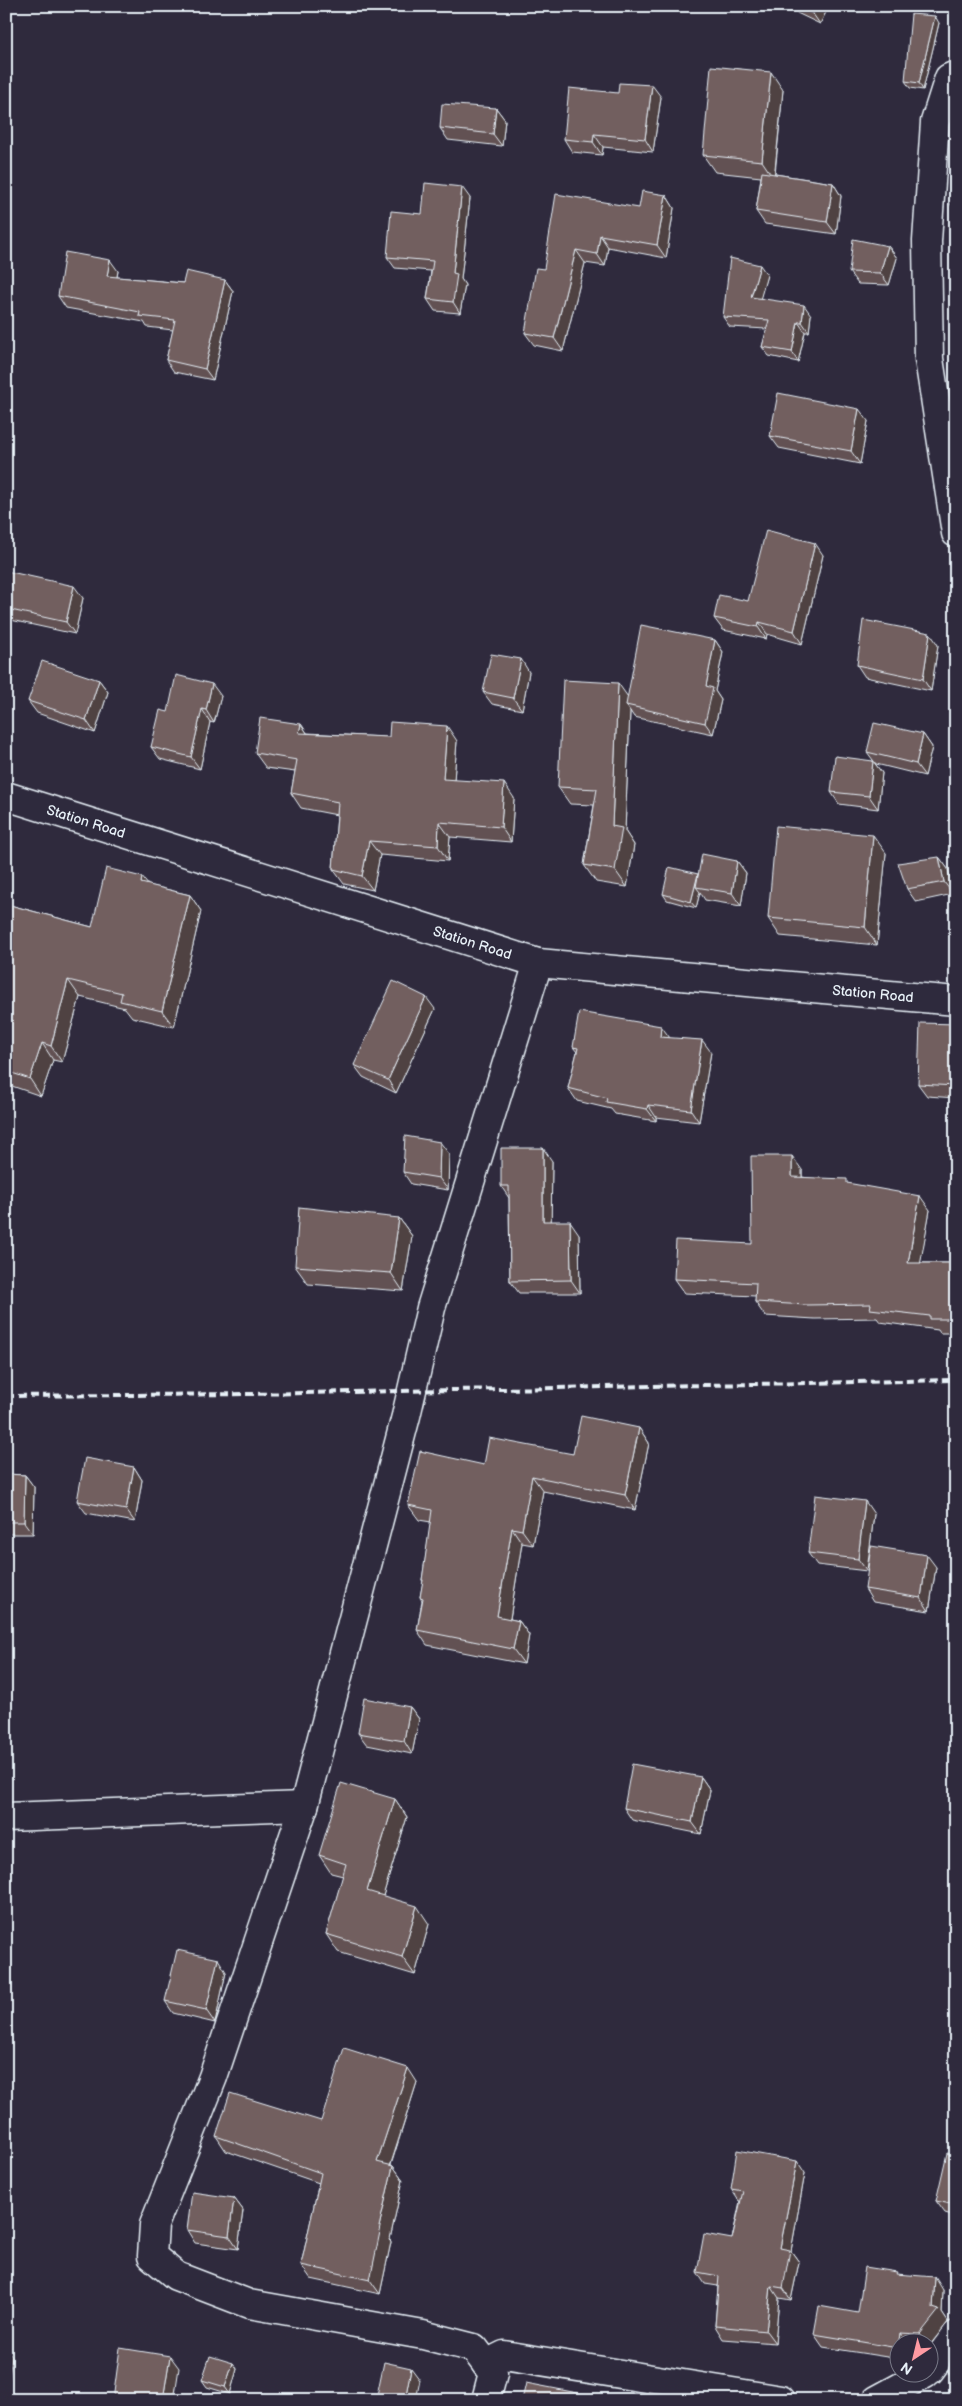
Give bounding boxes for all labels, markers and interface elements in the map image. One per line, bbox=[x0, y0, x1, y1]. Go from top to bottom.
street label: Station Road bbox=[45, 801, 127, 842]
street label: Station Road bbox=[431, 923, 514, 963]
street label: Station Road bbox=[832, 982, 914, 1006]
north arrow bbox=[890, 2334, 940, 2384]
text: N bbox=[898, 2358, 916, 2378]

